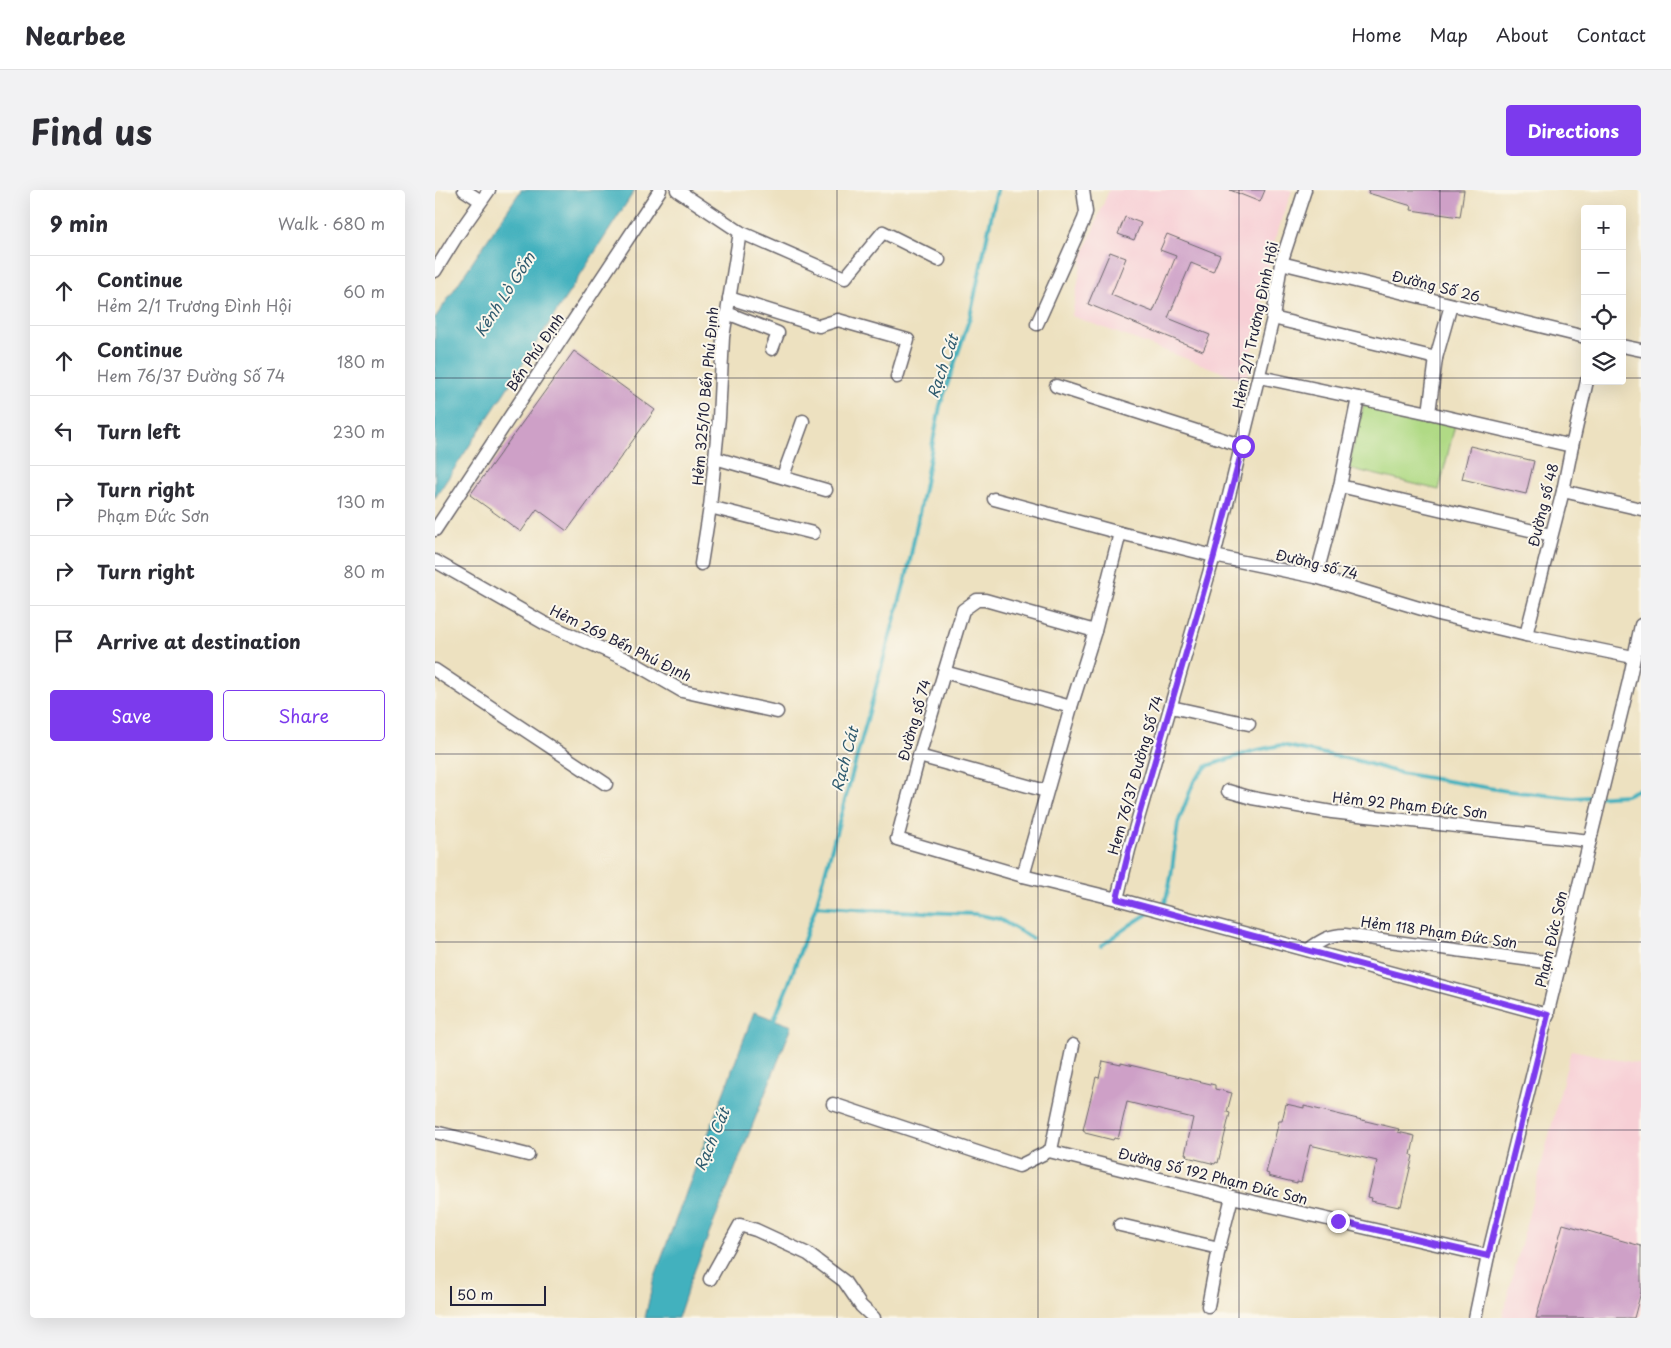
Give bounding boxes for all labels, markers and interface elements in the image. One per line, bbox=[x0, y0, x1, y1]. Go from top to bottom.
text: Nearbee bbox=[25, 17, 126, 53]
text: Home bbox=[1351, 21, 1401, 48]
text: Map bbox=[1429, 21, 1468, 48]
text: About bbox=[1496, 21, 1548, 48]
text: Contact bbox=[1576, 21, 1646, 48]
text: Find us bbox=[30, 104, 152, 157]
button: Directions bbox=[1506, 105, 1641, 156]
map controls bbox=[1581, 205, 1626, 385]
button: + bbox=[1581, 205, 1626, 250]
text: 9 min bbox=[50, 207, 108, 239]
text: Walk · 680 m bbox=[278, 211, 385, 235]
street label: Hẻm 2/1 Trương Đình Hội bbox=[1227, 239, 1283, 411]
water label: Kênh Lò Gốm bbox=[468, 247, 540, 341]
button: − bbox=[1581, 250, 1626, 295]
text: Continue bbox=[97, 265, 183, 293]
street label: Đường Số 26 bbox=[1390, 265, 1482, 307]
icon: ahead bbox=[50, 277, 78, 305]
text: 60 m bbox=[343, 279, 385, 303]
text: Hẻm 2/1 Trương Đình Hội bbox=[97, 293, 292, 317]
button: locate bbox=[1581, 295, 1626, 340]
street label: Hẻm 325/10 Bến Phú Định bbox=[687, 306, 723, 486]
street label: Bến Phú Định bbox=[501, 308, 569, 396]
water label: Rạch Cát bbox=[920, 329, 964, 401]
text: Continue bbox=[97, 335, 183, 363]
button: layers bbox=[1581, 340, 1626, 385]
icon: ahead bbox=[50, 347, 78, 375]
text: 180 m bbox=[337, 349, 385, 373]
text: Hem 76/37 Đường Số 74 bbox=[97, 363, 285, 387]
icon: left bbox=[50, 417, 78, 445]
text: Turn left bbox=[97, 417, 181, 445]
text: 230 m bbox=[333, 419, 385, 443]
route start bbox=[1232, 435, 1255, 458]
street label: Đường số 48 bbox=[1522, 461, 1564, 549]
text: Turn right bbox=[97, 475, 195, 503]
icon: right bbox=[50, 487, 78, 515]
text: 130 m bbox=[337, 489, 385, 513]
text: Phạm Đức Sơn bbox=[97, 503, 209, 527]
street label: Đường số 74 bbox=[1274, 544, 1360, 584]
icon: right bbox=[50, 557, 78, 585]
text: Turn right bbox=[97, 557, 195, 585]
text: 80 m bbox=[343, 559, 385, 583]
street label: Hẻm 269 Bến Phú Định bbox=[547, 599, 695, 687]
icon: arrive bbox=[50, 627, 78, 655]
text: Arrive at destination bbox=[97, 627, 301, 655]
street label: Đường số 74 bbox=[892, 677, 936, 763]
button: Save bbox=[50, 690, 213, 741]
button: Share bbox=[223, 690, 385, 741]
street label: Hem 76/37 Đường Số 74 bbox=[1102, 693, 1168, 857]
water label: Rạch Cát bbox=[824, 722, 864, 794]
street label: Hẻm 92 Phạm Đức Sơn bbox=[1332, 786, 1488, 824]
street label: Phạm Đức Sơn bbox=[1530, 889, 1572, 989]
street label: Hẻm 118 Phạm Đức Sơn bbox=[1359, 911, 1519, 953]
water label: Rạch Cát bbox=[688, 1102, 735, 1174]
street label: Đường Số 192 Phạm Đức Sơn bbox=[1116, 1142, 1310, 1210]
route end bbox=[1327, 1210, 1350, 1233]
scale bar bbox=[450, 1283, 546, 1306]
text: 50 m bbox=[457, 1284, 493, 1305]

